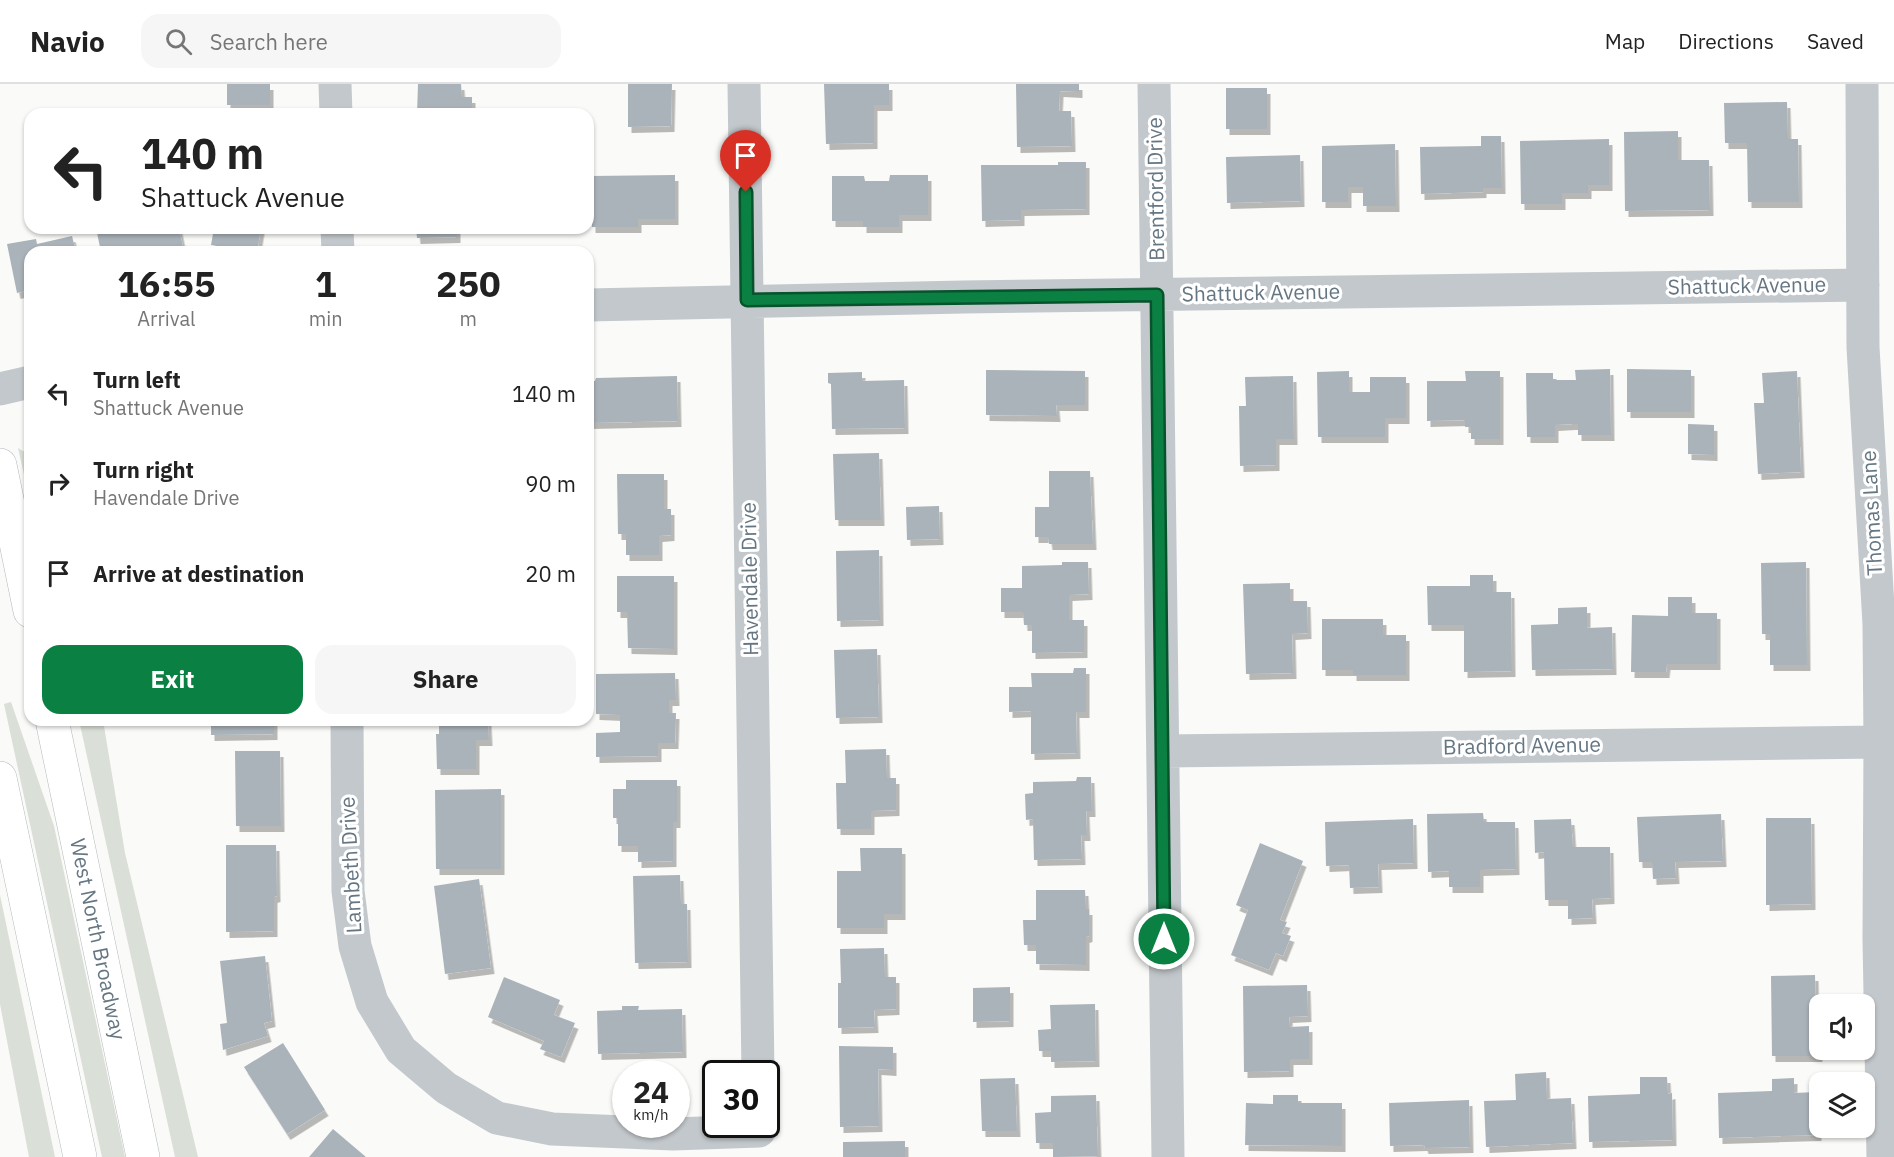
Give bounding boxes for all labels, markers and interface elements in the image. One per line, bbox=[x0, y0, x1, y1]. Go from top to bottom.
search box bbox=[141, 14, 561, 68]
text: Navio bbox=[30, 23, 105, 60]
icon: search bbox=[162, 25, 195, 58]
text: Search here bbox=[210, 27, 328, 56]
text: Map bbox=[1605, 27, 1645, 55]
text: Directions bbox=[1678, 27, 1774, 55]
text: Saved bbox=[1807, 27, 1864, 55]
street label: Brentford Drive bbox=[1140, 117, 1170, 261]
text: 140 m bbox=[141, 126, 264, 181]
pin bbox=[720, 130, 771, 192]
icon: left bbox=[42, 132, 120, 210]
icon: arrive bbox=[729, 139, 762, 172]
text: Shattuck Avenue bbox=[141, 179, 345, 214]
text: 16:55 bbox=[117, 260, 216, 307]
text: 1 bbox=[315, 260, 337, 307]
text: 250 bbox=[436, 260, 501, 307]
street label: Shattuck Avenue bbox=[1667, 270, 1826, 300]
street label: Shattuck Avenue bbox=[1181, 277, 1340, 307]
text: Arrival bbox=[137, 305, 196, 332]
text: min bbox=[309, 305, 343, 332]
text: m bbox=[460, 305, 477, 332]
text: Turn left bbox=[93, 365, 181, 394]
icon: left bbox=[42, 377, 75, 410]
text: 140 m bbox=[512, 379, 576, 408]
text: Shattuck Avenue bbox=[93, 394, 244, 421]
street label: Thomas Lane bbox=[1854, 450, 1888, 577]
text: Turn right bbox=[93, 455, 194, 484]
icon: right bbox=[42, 467, 75, 500]
text: 90 m bbox=[525, 469, 576, 498]
text: Havendale Drive bbox=[93, 484, 240, 511]
street label: Havendale Drive bbox=[734, 502, 764, 656]
icon: arrive bbox=[42, 557, 75, 590]
text: Arrive at destination bbox=[93, 559, 304, 588]
text: 20 m bbox=[525, 559, 576, 588]
button: Exit bbox=[42, 645, 303, 714]
button: Share bbox=[315, 645, 576, 714]
street label: Bradford Avenue bbox=[1443, 730, 1601, 760]
street label: Lambeth Drive bbox=[332, 796, 368, 934]
street label: West North Broadway bbox=[64, 836, 133, 1043]
position arrow bbox=[1132, 907, 1196, 971]
map controls bbox=[1809, 994, 1875, 1138]
button: sound bbox=[1809, 994, 1875, 1060]
speed limit sign: 30 bbox=[702, 1060, 780, 1138]
text: 24 bbox=[633, 1072, 669, 1111]
button: layers bbox=[1809, 1072, 1875, 1138]
text: km/h bbox=[633, 1105, 669, 1124]

